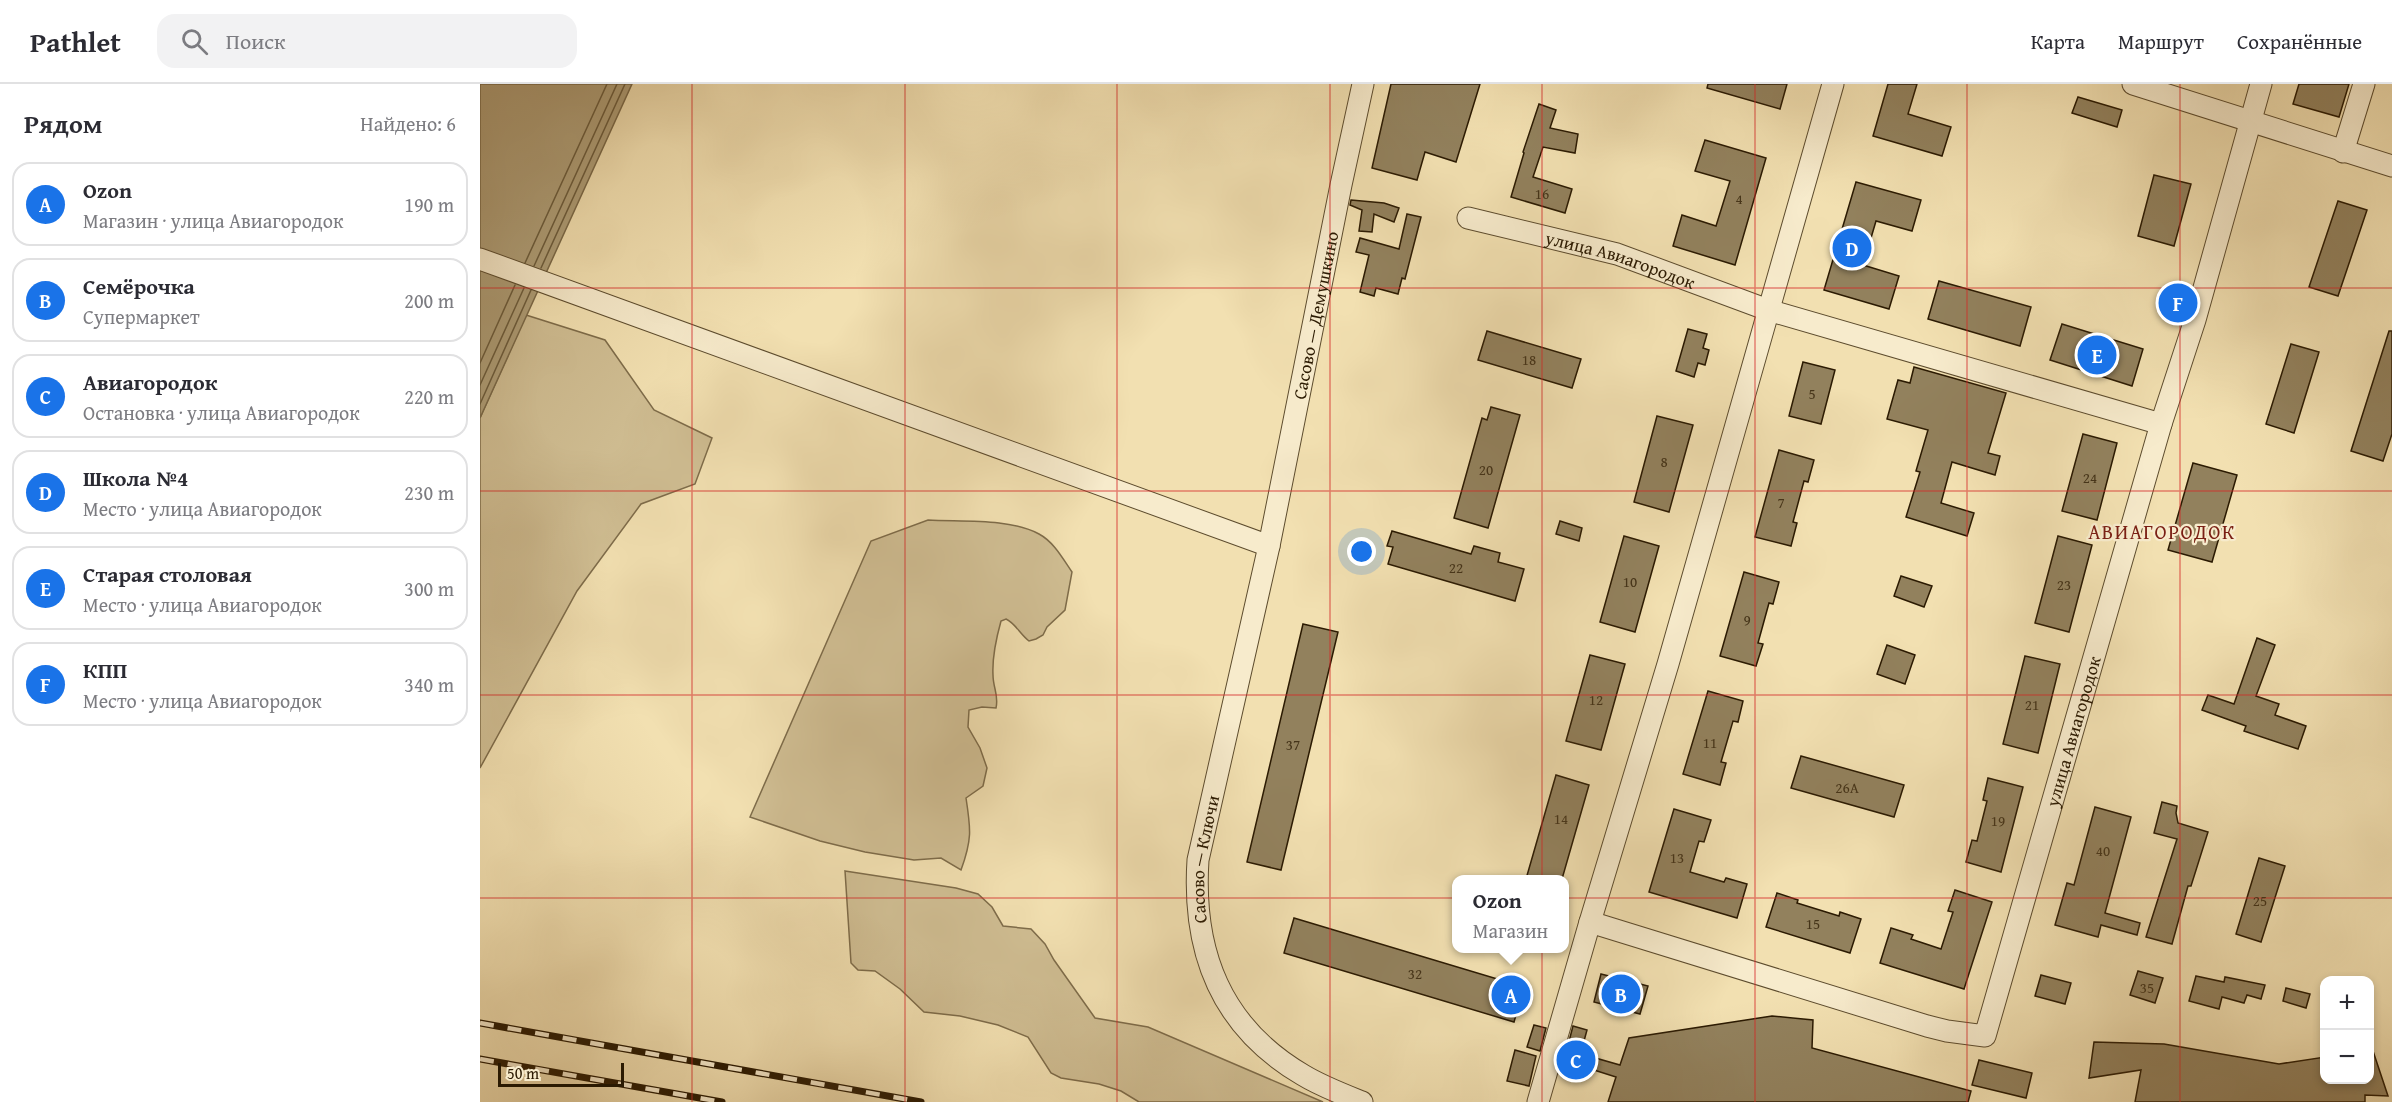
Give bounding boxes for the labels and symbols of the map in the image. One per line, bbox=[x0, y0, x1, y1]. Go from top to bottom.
house number: 16 bbox=[1535, 183, 1549, 204]
house number: 4 bbox=[1735, 188, 1743, 209]
street label: улица Авиагородок bbox=[1542, 223, 1700, 296]
pin: D bbox=[1832, 226, 1872, 270]
street label: Сасово — Демушкино bbox=[1285, 229, 1345, 402]
pin: F bbox=[2158, 280, 2198, 326]
pin: E bbox=[2078, 332, 2116, 378]
house number: 18 bbox=[1522, 349, 1536, 370]
house number: 5 bbox=[1808, 383, 1816, 404]
house number: 8 bbox=[1660, 451, 1668, 472]
house number: 20 bbox=[1479, 459, 1493, 480]
house number: 24 bbox=[2083, 467, 2097, 488]
house number: 7 bbox=[1777, 492, 1785, 513]
district label: АВИАГОРОДОК bbox=[2088, 517, 2236, 546]
your location bbox=[1347, 537, 1376, 566]
house number: 22 bbox=[1449, 557, 1463, 578]
house number: 10 bbox=[1623, 571, 1637, 592]
house number: 23 bbox=[2057, 574, 2071, 595]
house number: 9 bbox=[1743, 609, 1751, 630]
street label: улица Авиагородок bbox=[2038, 652, 2107, 811]
house number: 12 bbox=[1589, 689, 1603, 710]
house number: 21 bbox=[2025, 694, 2039, 715]
house number: 11 bbox=[1703, 732, 1717, 753]
house number: 37 bbox=[1286, 734, 1300, 755]
house number: 26А bbox=[1835, 777, 1859, 798]
street label: Сасово — Ключи bbox=[1183, 792, 1226, 925]
house number: 14 bbox=[1554, 808, 1568, 829]
house number: 19 bbox=[1991, 810, 2005, 831]
house number: 40 bbox=[2096, 840, 2110, 861]
house number: 13 bbox=[1670, 847, 1684, 868]
house number: 25 bbox=[2253, 890, 2267, 911]
house number: 15 bbox=[1806, 913, 1820, 934]
house number: 32 bbox=[1408, 963, 1422, 984]
pin: A bbox=[1492, 972, 1530, 1018]
pin: B bbox=[1602, 972, 1640, 1016]
house number: 35 bbox=[2140, 977, 2154, 998]
pin: C bbox=[1556, 1038, 1596, 1082]
scale bar bbox=[498, 1060, 624, 1088]

